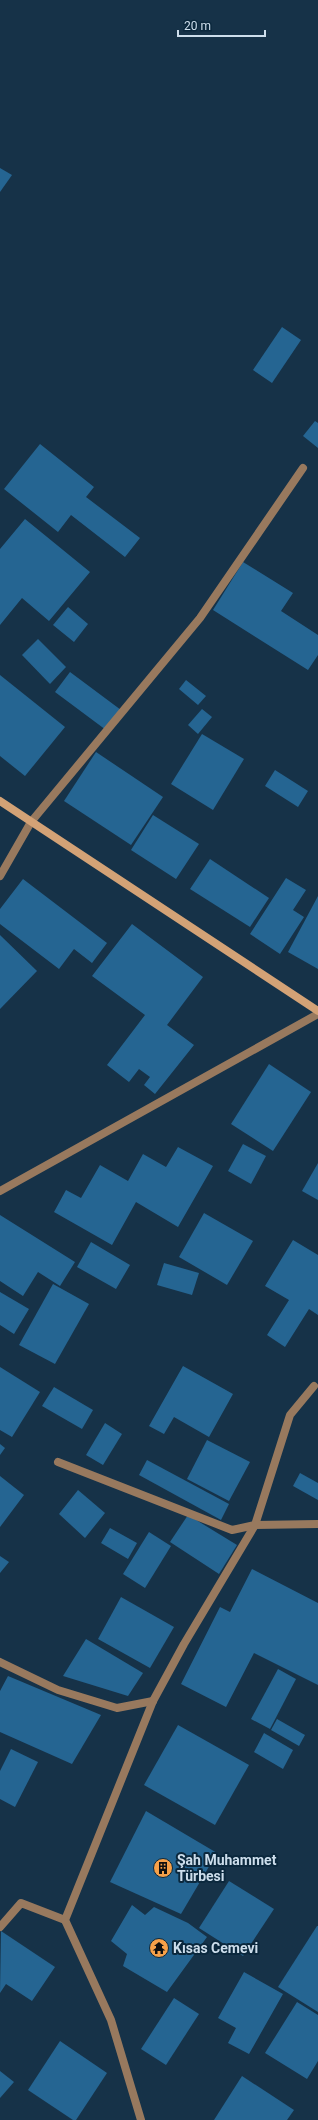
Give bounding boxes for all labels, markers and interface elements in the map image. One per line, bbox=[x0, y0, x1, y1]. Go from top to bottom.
scale bar bbox=[178, 12, 265, 38]
text: 20 m bbox=[184, 19, 211, 33]
place label: Şah Muhammet Türbesi bbox=[177, 1852, 277, 1884]
building icon: Şah Muhammet Türbesi bbox=[152, 1857, 174, 1879]
temple icon: Kısas Cemevi bbox=[148, 1937, 170, 1959]
place label: Kısas Cemevi bbox=[173, 1940, 258, 1956]

